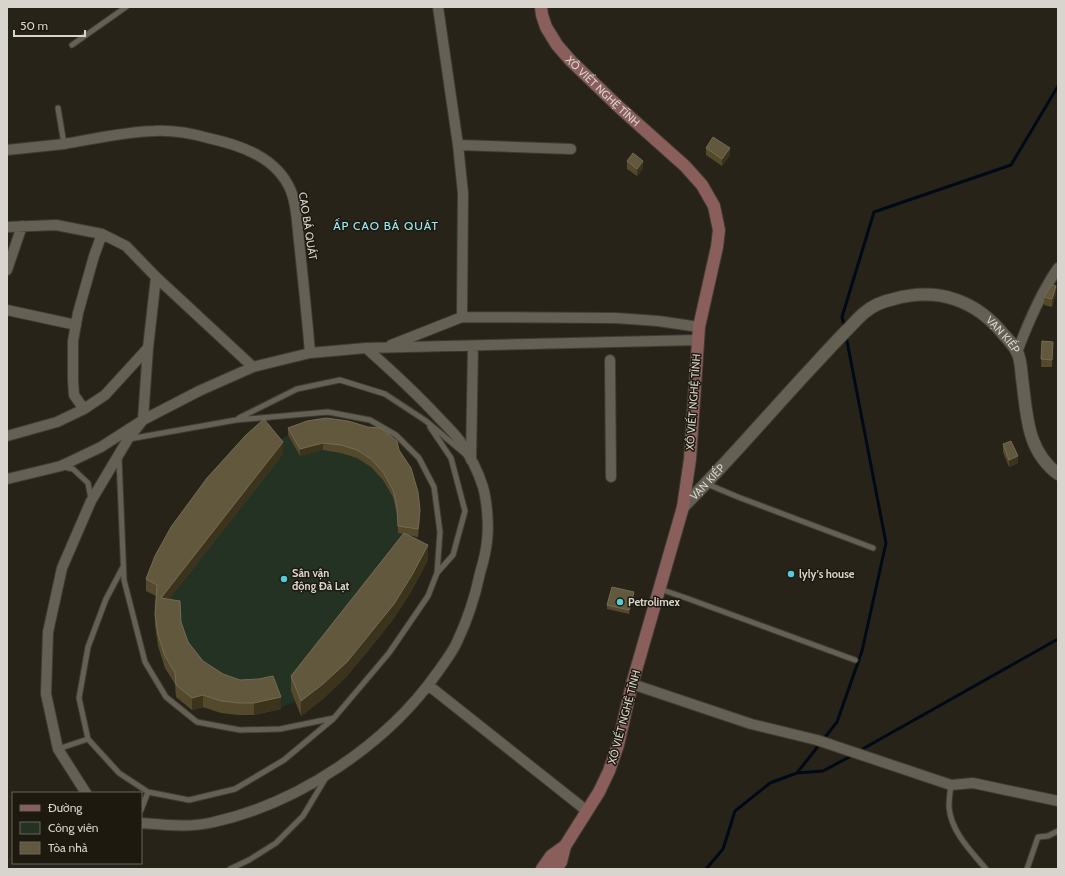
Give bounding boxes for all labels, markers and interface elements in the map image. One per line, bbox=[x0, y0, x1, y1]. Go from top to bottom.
scale bar bbox=[14, 12, 85, 38]
text: 50 m bbox=[20, 18, 48, 33]
street label: XÔ VIẾT NGHỆ TĨNH bbox=[563, 53, 643, 130]
street label: CAO BÁ QUÁT bbox=[296, 191, 320, 261]
district label: ẤP CAO BÁ QUÁT bbox=[333, 218, 439, 233]
street label: VẠN KIẾP bbox=[983, 313, 1023, 356]
street label: XÔ VIẾT NGHỆ TĨNH bbox=[682, 353, 703, 451]
street label: VẠN KIẾP bbox=[687, 460, 728, 503]
place label: Sân vận động Đà Lạt bbox=[292, 566, 350, 593]
place label: lyly’s house bbox=[799, 567, 855, 581]
marker: lyly’s house bbox=[786, 569, 796, 579]
marker: Sân vận động Đà Lạt bbox=[279, 574, 289, 584]
place label: Petrolimex bbox=[628, 595, 680, 609]
marker: Petrolimex bbox=[615, 597, 625, 607]
street label: XÔ VIẾT NGHỆ TĨNH bbox=[604, 668, 643, 766]
legend bbox=[12, 792, 142, 864]
text: Đường bbox=[48, 800, 83, 815]
text: Công viên bbox=[48, 820, 99, 835]
text: Tòa nhà bbox=[48, 840, 88, 855]

